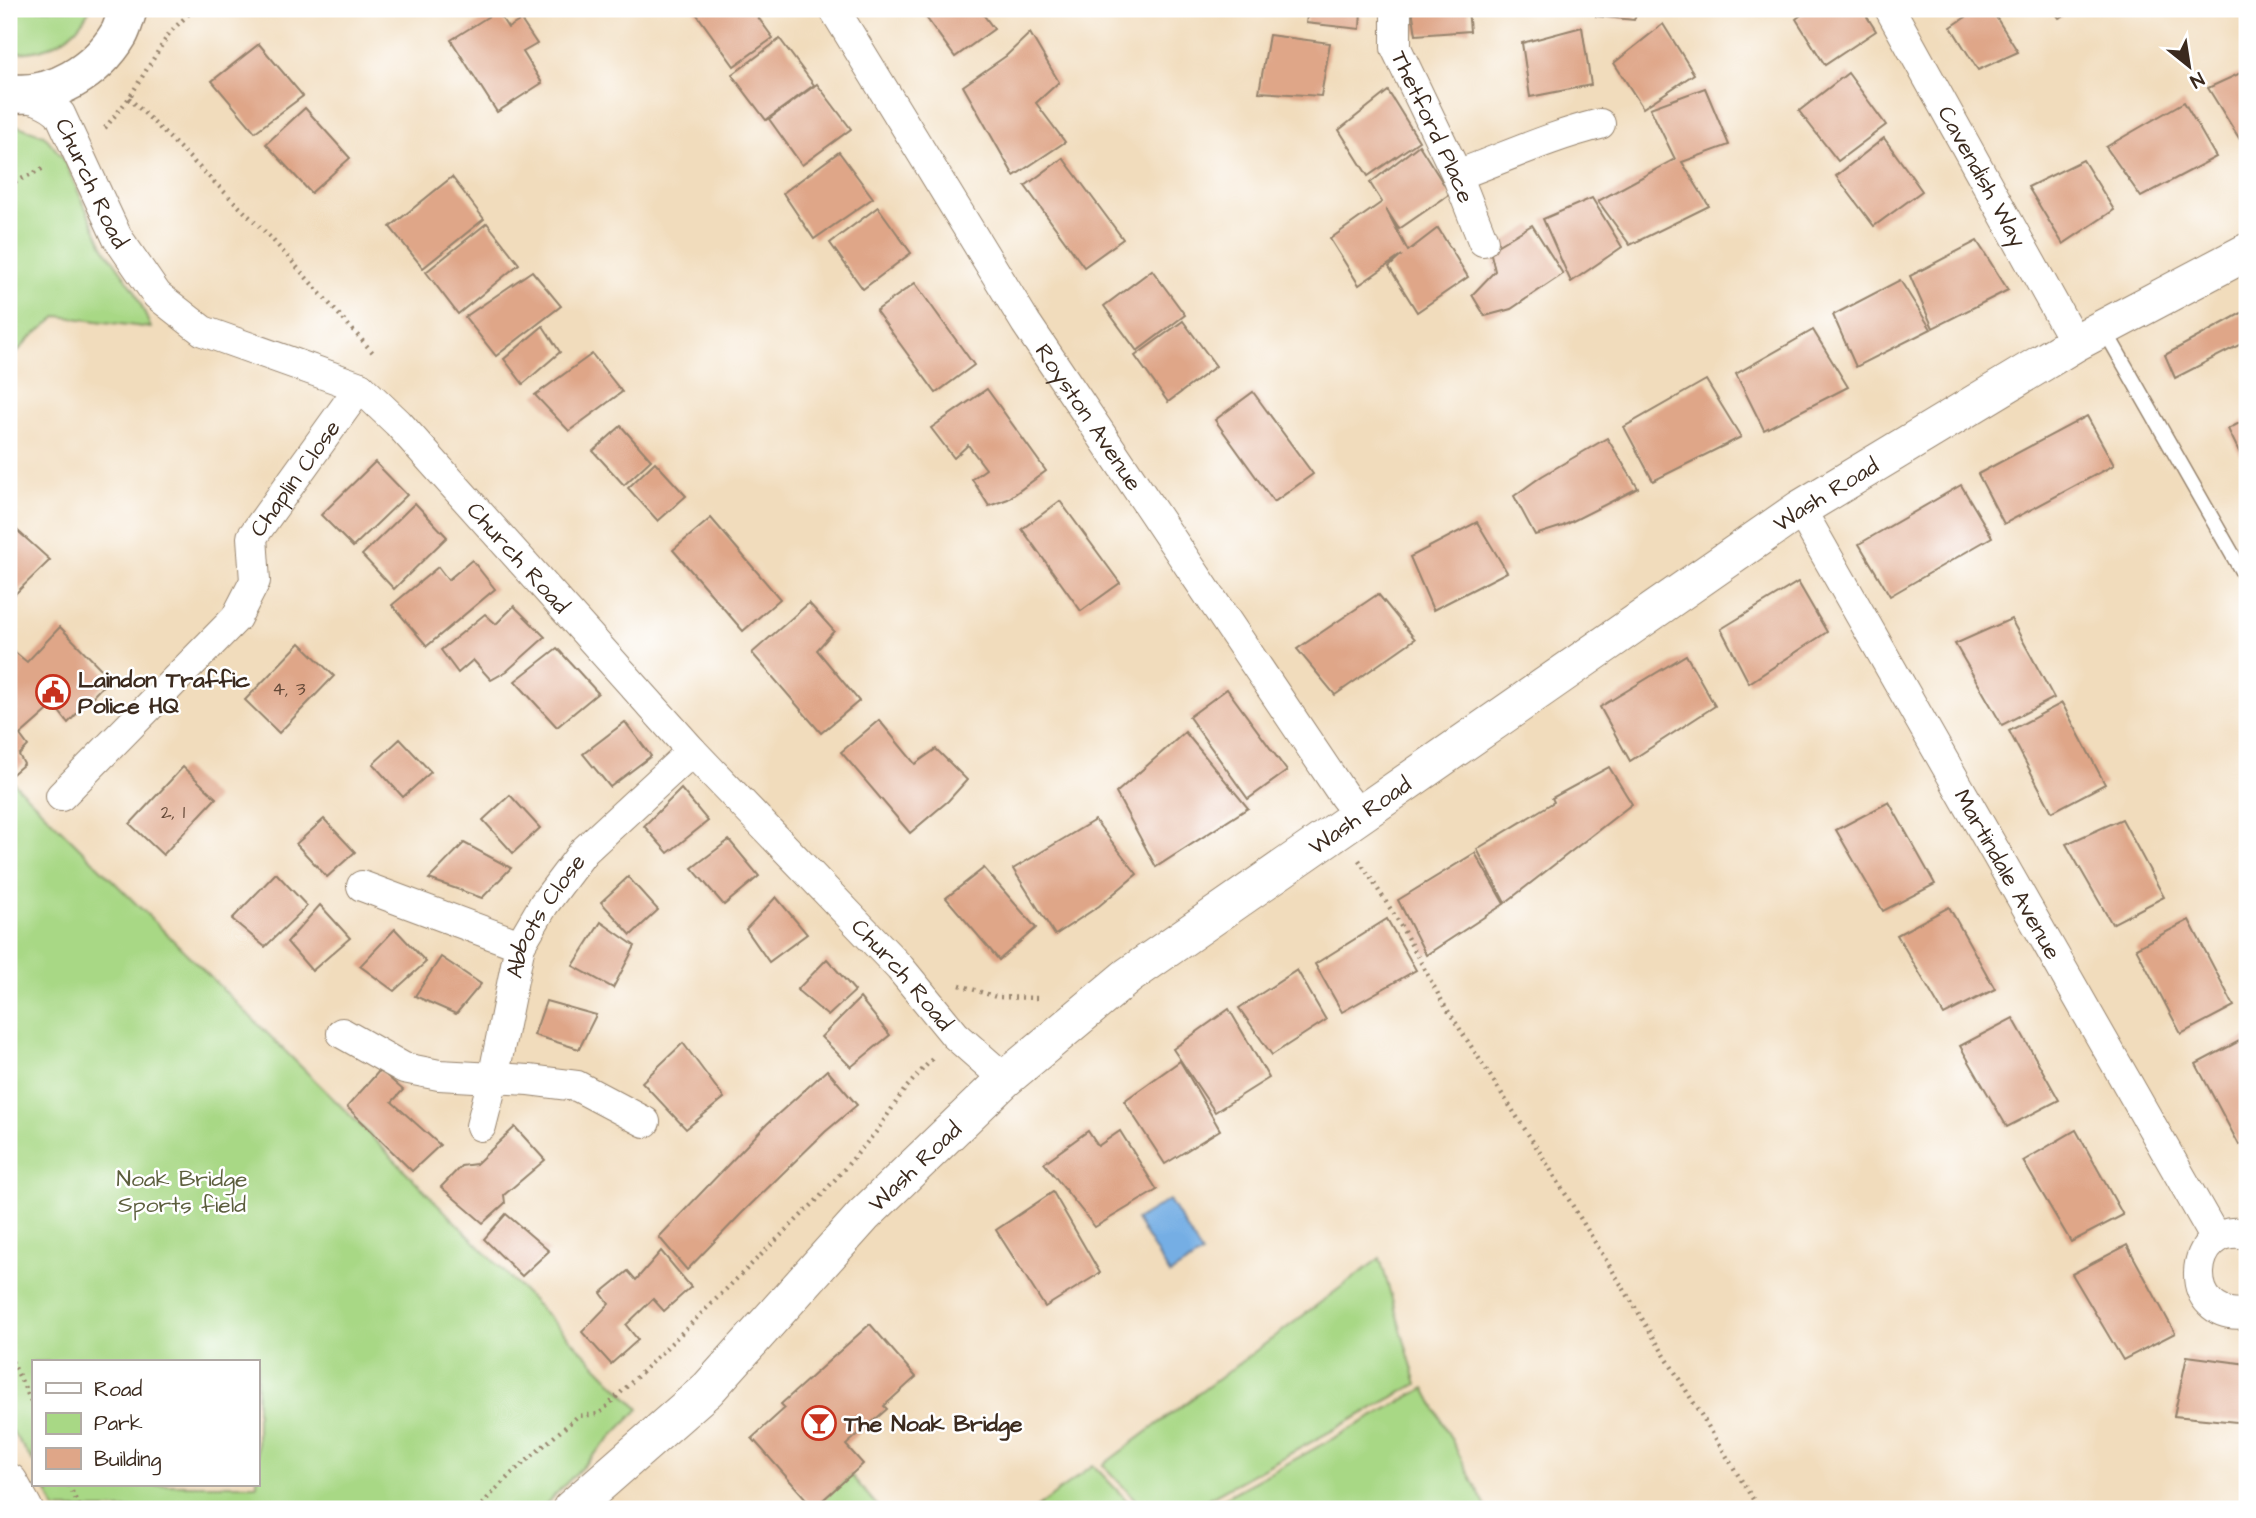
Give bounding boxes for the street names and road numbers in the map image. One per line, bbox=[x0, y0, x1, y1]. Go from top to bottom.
street label: Thetford Place bbox=[1383, 46, 1481, 208]
street label: Cavendish Way bbox=[1930, 100, 2034, 254]
street label: Church Road bbox=[47, 113, 135, 255]
street label: Royston Avenue bbox=[1027, 337, 1149, 497]
street label: Chaplin Close bbox=[242, 414, 348, 543]
street label: Wash Road bbox=[1767, 450, 1885, 540]
street label: Church Road bbox=[459, 495, 577, 621]
street label: Wash Road bbox=[1302, 769, 1418, 863]
street label: Martindale Avenue bbox=[1946, 783, 2068, 965]
street label: Abbots Close bbox=[499, 847, 593, 981]
street label: Church Road bbox=[844, 912, 960, 1038]
street label: Wash Road bbox=[862, 1114, 969, 1220]

